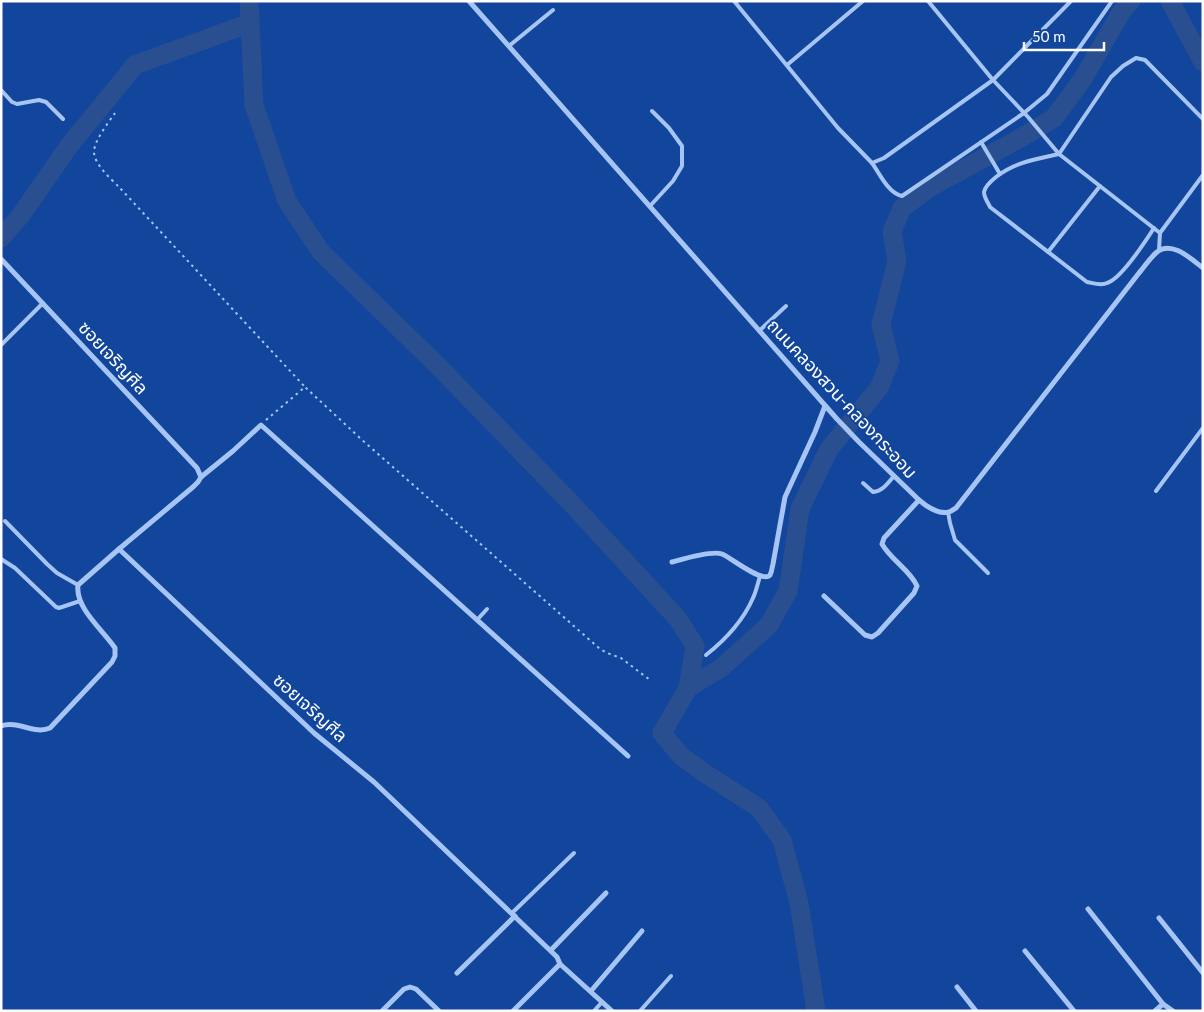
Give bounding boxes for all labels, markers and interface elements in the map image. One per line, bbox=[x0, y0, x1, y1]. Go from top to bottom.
scale bar bbox=[1024, 20, 1104, 52]
text: 50 m bbox=[1032, 27, 1066, 45]
street label: ถนนคลองสวน-คลองกระออม bbox=[763, 314, 922, 483]
street label: ซอยเจริญศีล bbox=[74, 316, 153, 399]
street label: ซอยเจริญศีล bbox=[269, 668, 352, 746]

